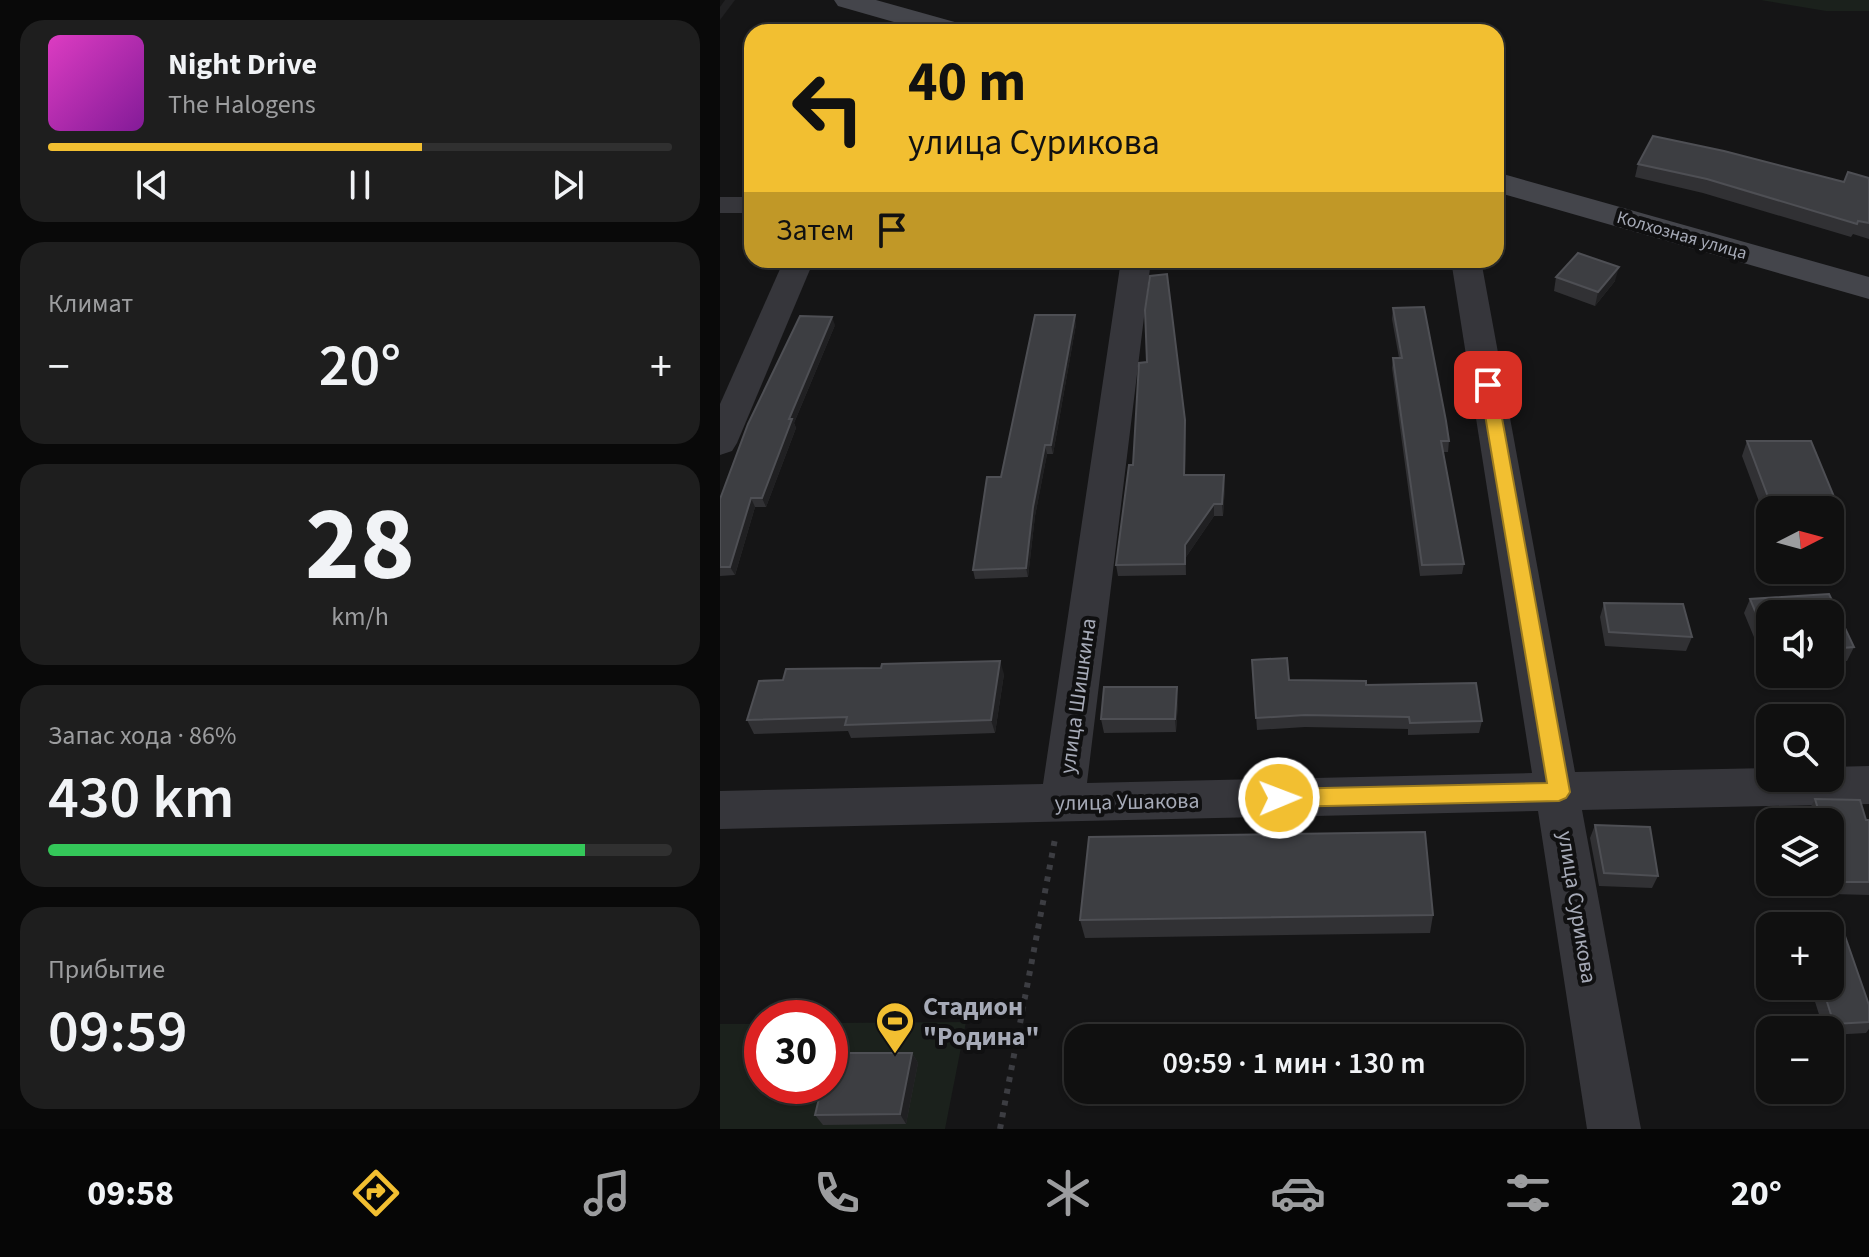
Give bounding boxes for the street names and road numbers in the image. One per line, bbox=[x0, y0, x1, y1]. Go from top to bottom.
street label: Колхозная улица bbox=[1614, 205, 1750, 266]
street label: улица Шишкина bbox=[1051, 616, 1105, 776]
street label: улица Ушакова bbox=[1054, 785, 1200, 819]
street label: улица Сурикова bbox=[1549, 829, 1605, 986]

